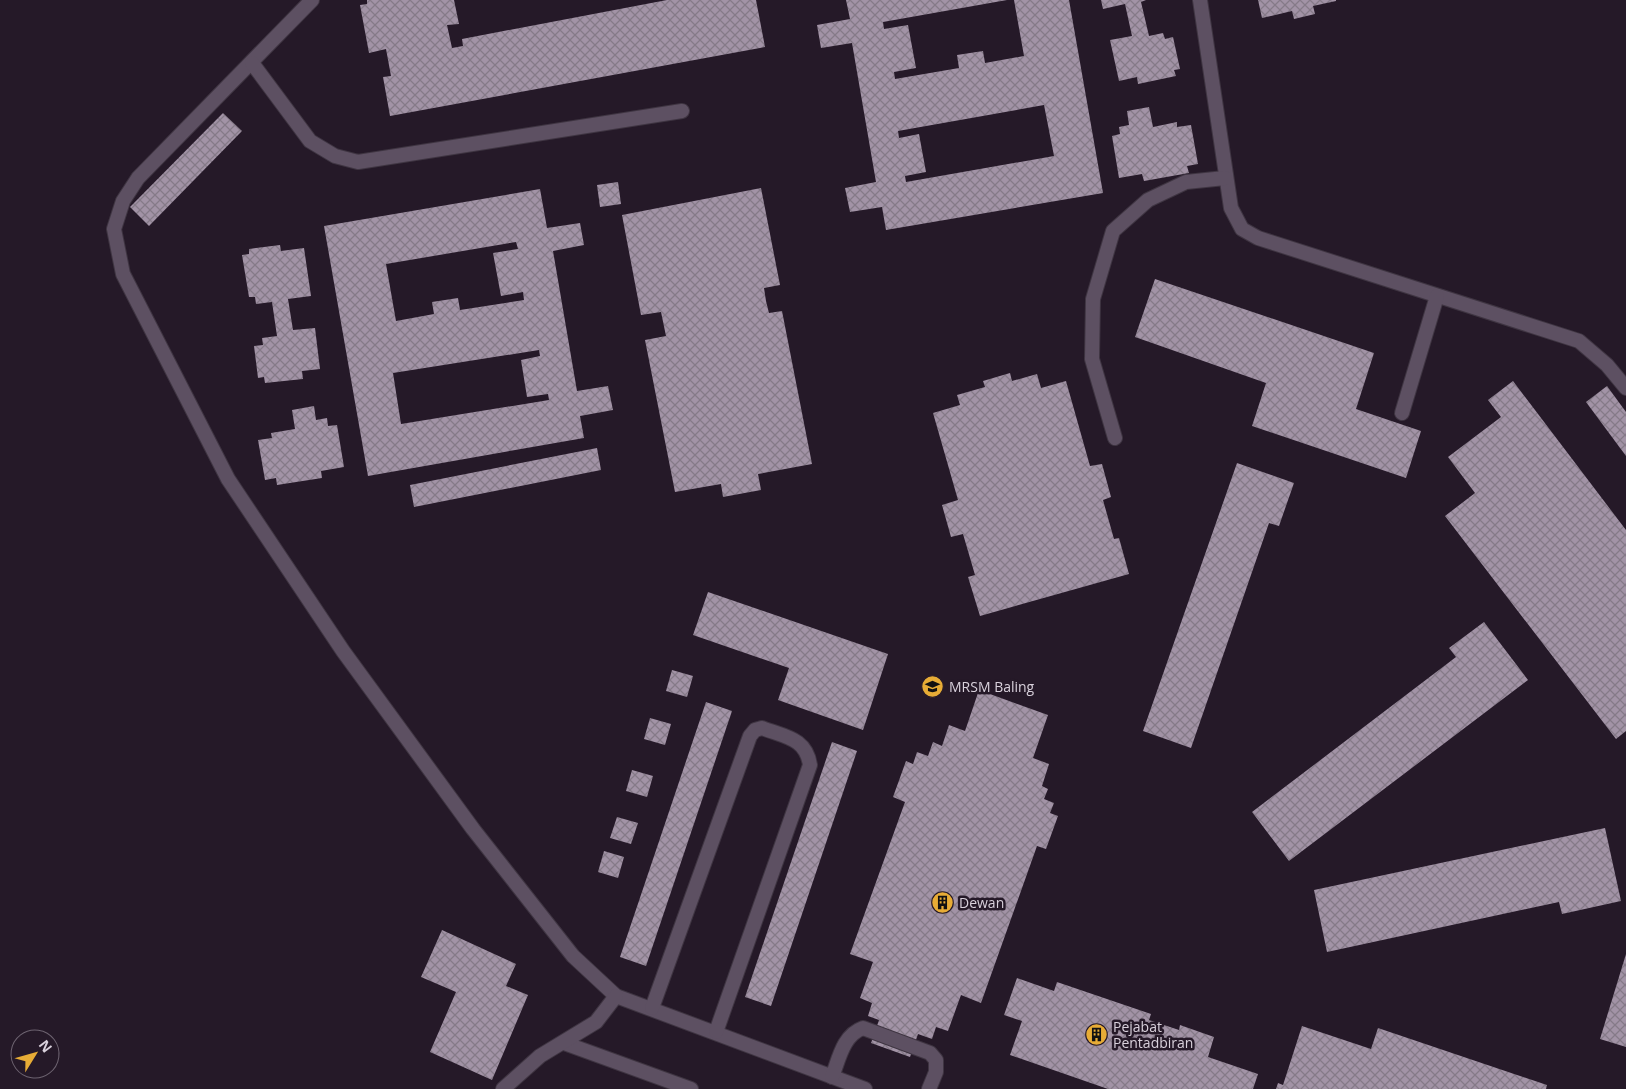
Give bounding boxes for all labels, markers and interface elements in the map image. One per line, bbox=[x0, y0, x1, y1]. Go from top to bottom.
school or university icon: MRSM Baling bbox=[921, 674, 945, 698]
place label: MRSM Baling bbox=[949, 677, 1035, 696]
building icon: Dewan bbox=[931, 890, 955, 914]
place label: Dewan bbox=[959, 893, 1004, 912]
place label: Pejabat Pentadbiran bbox=[1113, 1017, 1193, 1052]
building icon: Pejabat Pentadbiran bbox=[1085, 1022, 1109, 1046]
north arrow bbox=[10, 1029, 60, 1079]
text: N bbox=[35, 1036, 57, 1056]

